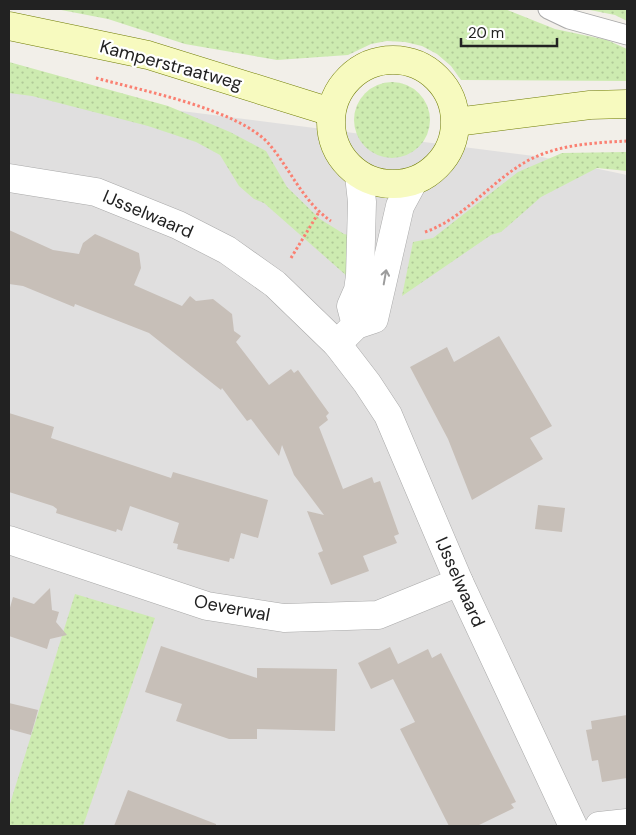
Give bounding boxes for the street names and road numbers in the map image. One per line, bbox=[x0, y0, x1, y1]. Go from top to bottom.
street label: Kamperstraatweg bbox=[97, 34, 245, 96]
street label: IJsselwaard bbox=[99, 184, 197, 244]
street label: IJsselwaard bbox=[429, 533, 491, 631]
street label: Oeverwal bbox=[192, 589, 272, 627]

